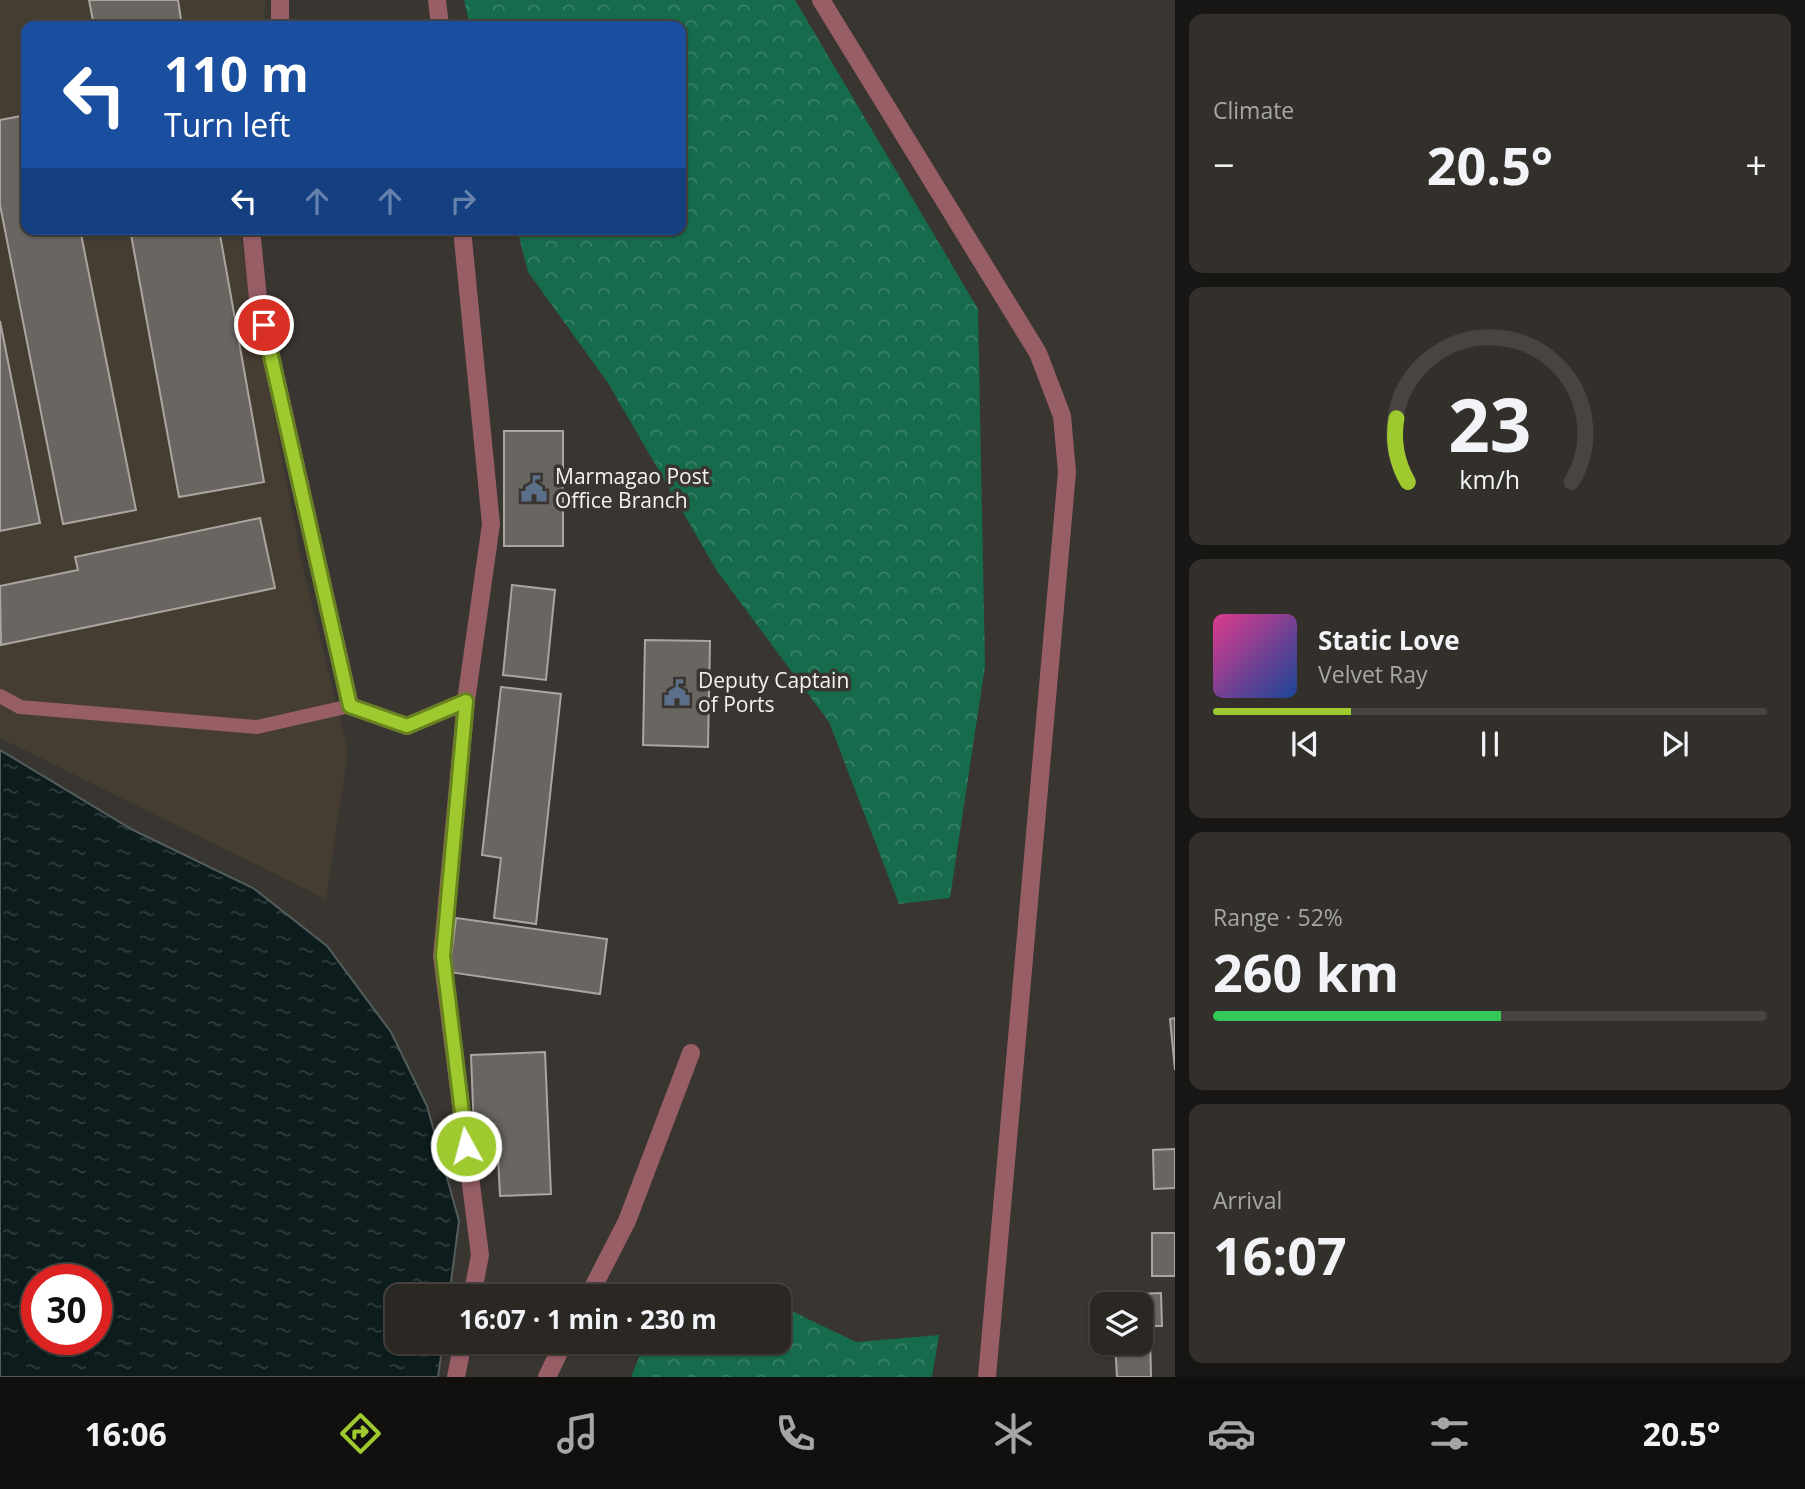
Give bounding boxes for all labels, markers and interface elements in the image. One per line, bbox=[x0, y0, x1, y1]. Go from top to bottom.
text: 110 m bbox=[164, 40, 309, 106]
icon: left bbox=[49, 49, 140, 140]
text: Climate bbox=[1213, 94, 1294, 126]
text: Turn left bbox=[164, 103, 290, 146]
text: 20.5° bbox=[1427, 129, 1553, 200]
text: − bbox=[1213, 138, 1235, 190]
text: + bbox=[1745, 138, 1767, 190]
icon: left bbox=[225, 182, 263, 220]
icon: ahead bbox=[298, 182, 336, 220]
icon: ahead bbox=[371, 182, 409, 220]
icon: right bbox=[444, 182, 482, 220]
pin bbox=[234, 295, 294, 355]
icon: arrive bbox=[245, 306, 283, 344]
text: 23 bbox=[1448, 374, 1532, 473]
place label: Marmagao Post Office Branch bbox=[555, 462, 709, 514]
text: km/h bbox=[1460, 462, 1520, 496]
public building icon: Marmagao Post Office Branch bbox=[519, 474, 549, 504]
text: Static Love bbox=[1318, 622, 1460, 658]
text: Velvet Ray bbox=[1318, 658, 1428, 690]
place label: Deputy Captain of Ports bbox=[698, 666, 849, 718]
public building icon: Deputy Captain of Ports bbox=[662, 678, 692, 708]
icon: previous bbox=[1286, 725, 1324, 763]
icon: pause bbox=[1471, 725, 1509, 763]
icon: next bbox=[1656, 725, 1694, 763]
text: Range · 52% bbox=[1213, 901, 1343, 933]
text: 260 km bbox=[1213, 936, 1399, 1007]
position arrow bbox=[429, 1109, 503, 1183]
text: Arrival bbox=[1213, 1184, 1282, 1216]
text: 16:07 bbox=[1213, 1219, 1347, 1290]
speed limit sign: 30 bbox=[21, 1264, 112, 1355]
map controls bbox=[1090, 1292, 1153, 1355]
button: layers bbox=[1090, 1292, 1153, 1355]
text: 16:07 · 1 min · 230 m bbox=[459, 1301, 717, 1337]
icon: directions bbox=[336, 1409, 385, 1458]
icon: music bbox=[553, 1409, 602, 1458]
icon: phone bbox=[771, 1409, 820, 1458]
icon: climate bbox=[989, 1409, 1038, 1458]
icon: car bbox=[1207, 1409, 1256, 1458]
icon: filters bbox=[1425, 1409, 1474, 1458]
text: 16:06 bbox=[84, 1412, 167, 1455]
text: 20.5° bbox=[1643, 1412, 1720, 1455]

